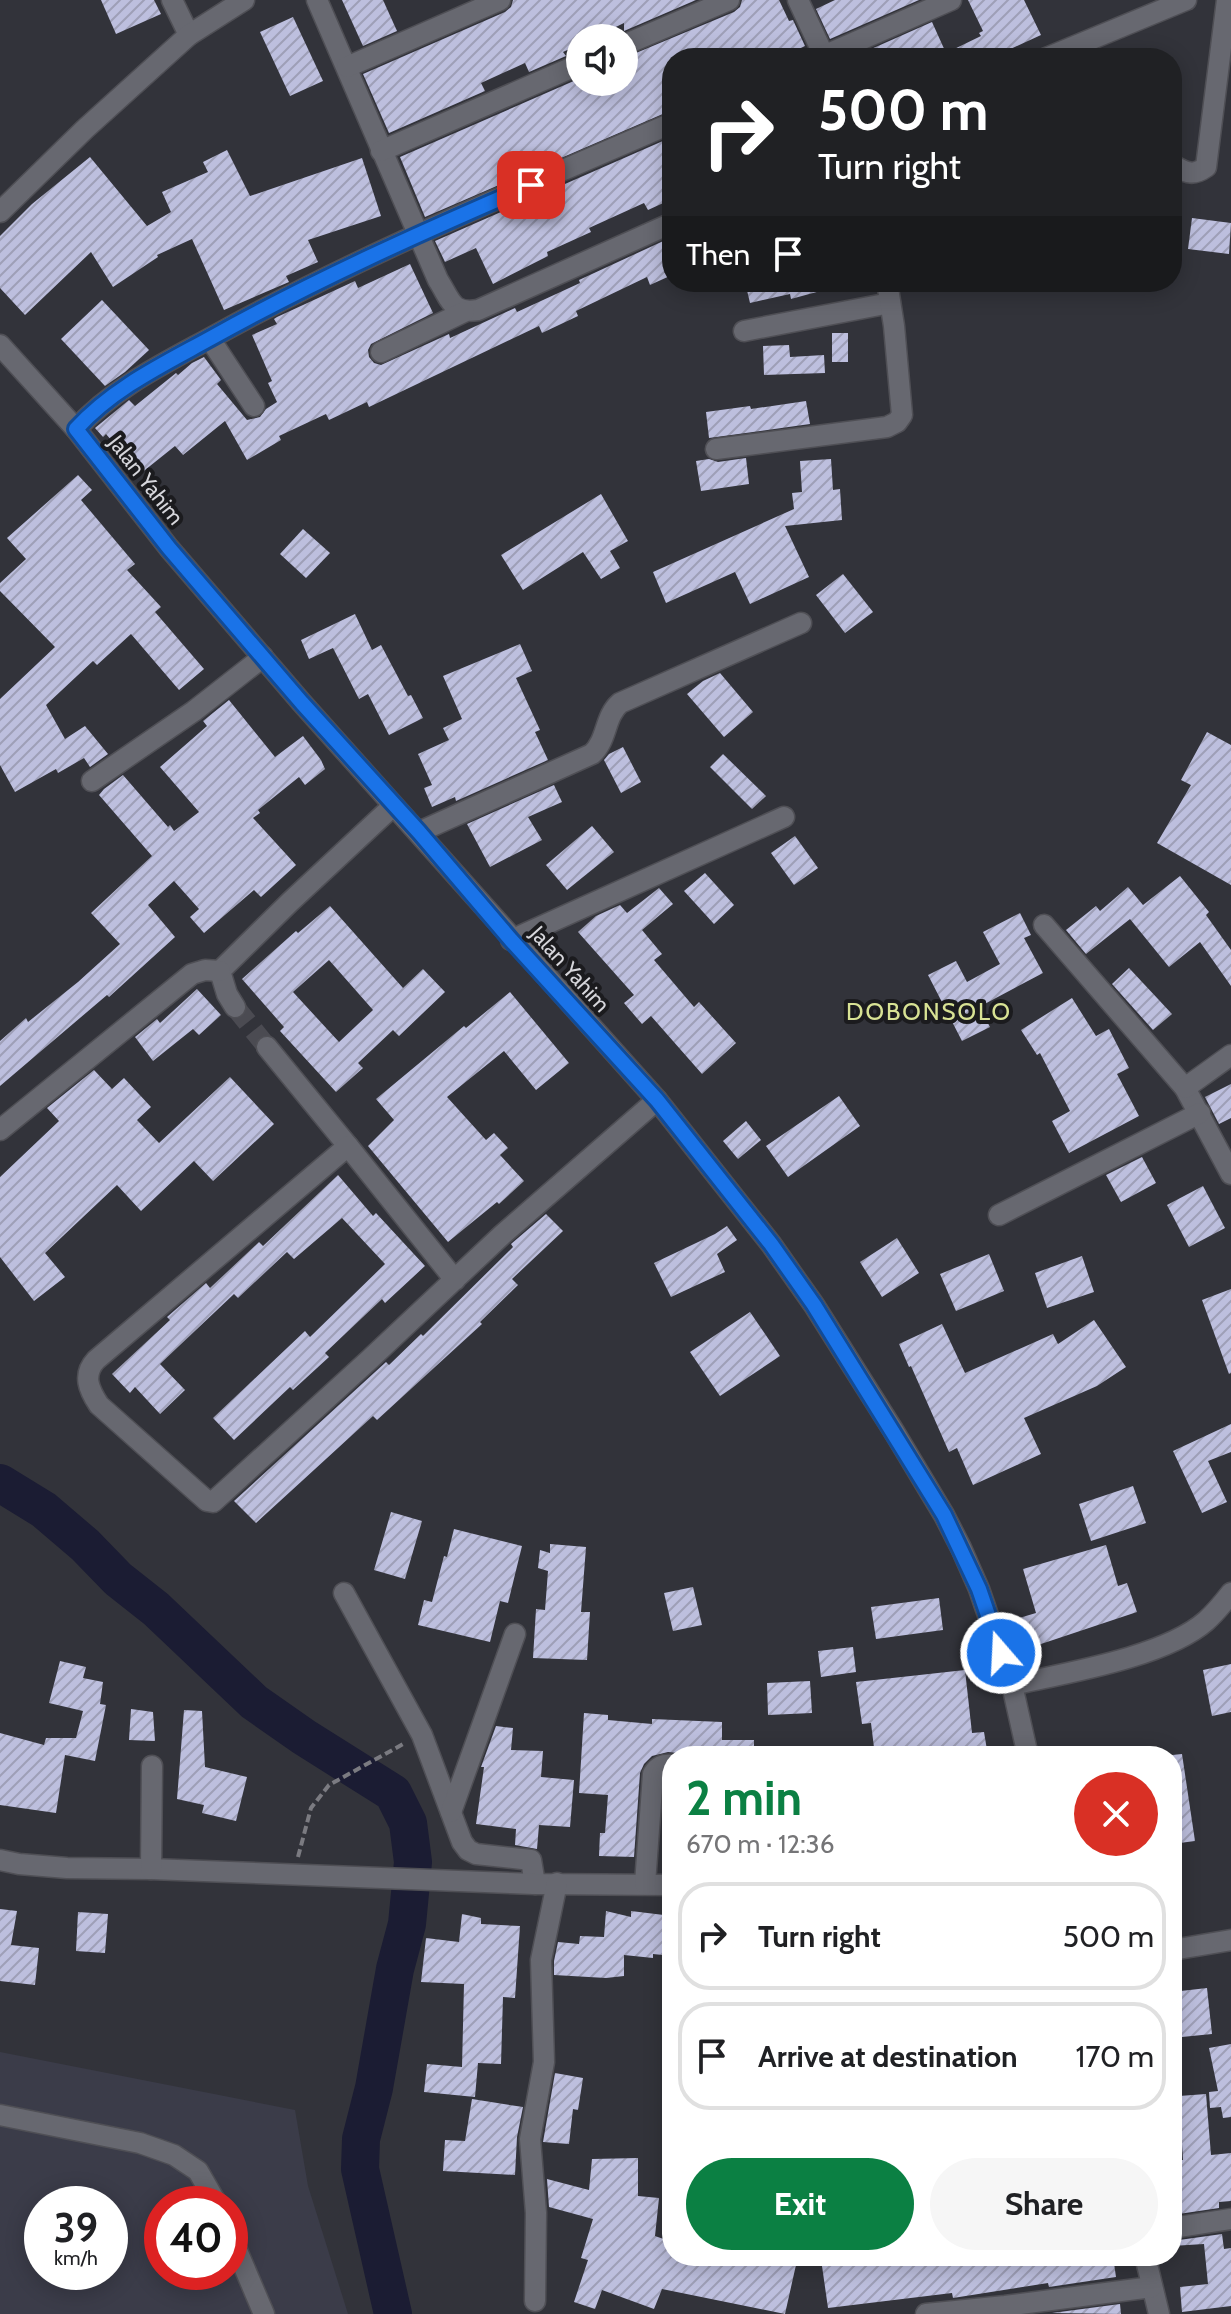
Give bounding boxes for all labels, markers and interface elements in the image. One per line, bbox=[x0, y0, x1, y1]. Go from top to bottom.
map controls bbox=[566, 24, 638, 96]
button: sound bbox=[566, 24, 638, 96]
text: 500 m bbox=[818, 76, 988, 144]
icon: right bbox=[686, 80, 790, 184]
text: Turn right bbox=[818, 144, 961, 188]
pin bbox=[497, 151, 565, 219]
icon: arrive bbox=[509, 163, 553, 207]
icon: arrive bbox=[766, 232, 810, 276]
text: Then bbox=[686, 236, 750, 273]
street label: Jalan Yahim bbox=[102, 429, 189, 530]
street label: Jalan Yahim bbox=[524, 920, 616, 1018]
district label: DOBONSOLO bbox=[846, 997, 1012, 1026]
position arrow bbox=[959, 1611, 1043, 1695]
text: 2 min bbox=[686, 1769, 802, 1827]
button: close bbox=[1074, 1772, 1158, 1856]
text: 670 m · 12:36 bbox=[686, 1828, 834, 1860]
icon: right bbox=[690, 1914, 734, 1958]
text: Turn right bbox=[758, 1918, 881, 1955]
text: 500 m bbox=[1063, 1918, 1154, 1955]
icon: arrive bbox=[690, 2034, 734, 2078]
text: Arrive at destination bbox=[758, 2038, 1018, 2075]
text: 170 m bbox=[1075, 2038, 1154, 2075]
button: Exit bbox=[686, 2158, 914, 2250]
button: Share bbox=[930, 2158, 1158, 2250]
speed limit sign: 40 bbox=[144, 2186, 248, 2290]
text: 39 bbox=[54, 2203, 98, 2252]
text: km/h bbox=[54, 2246, 98, 2270]

